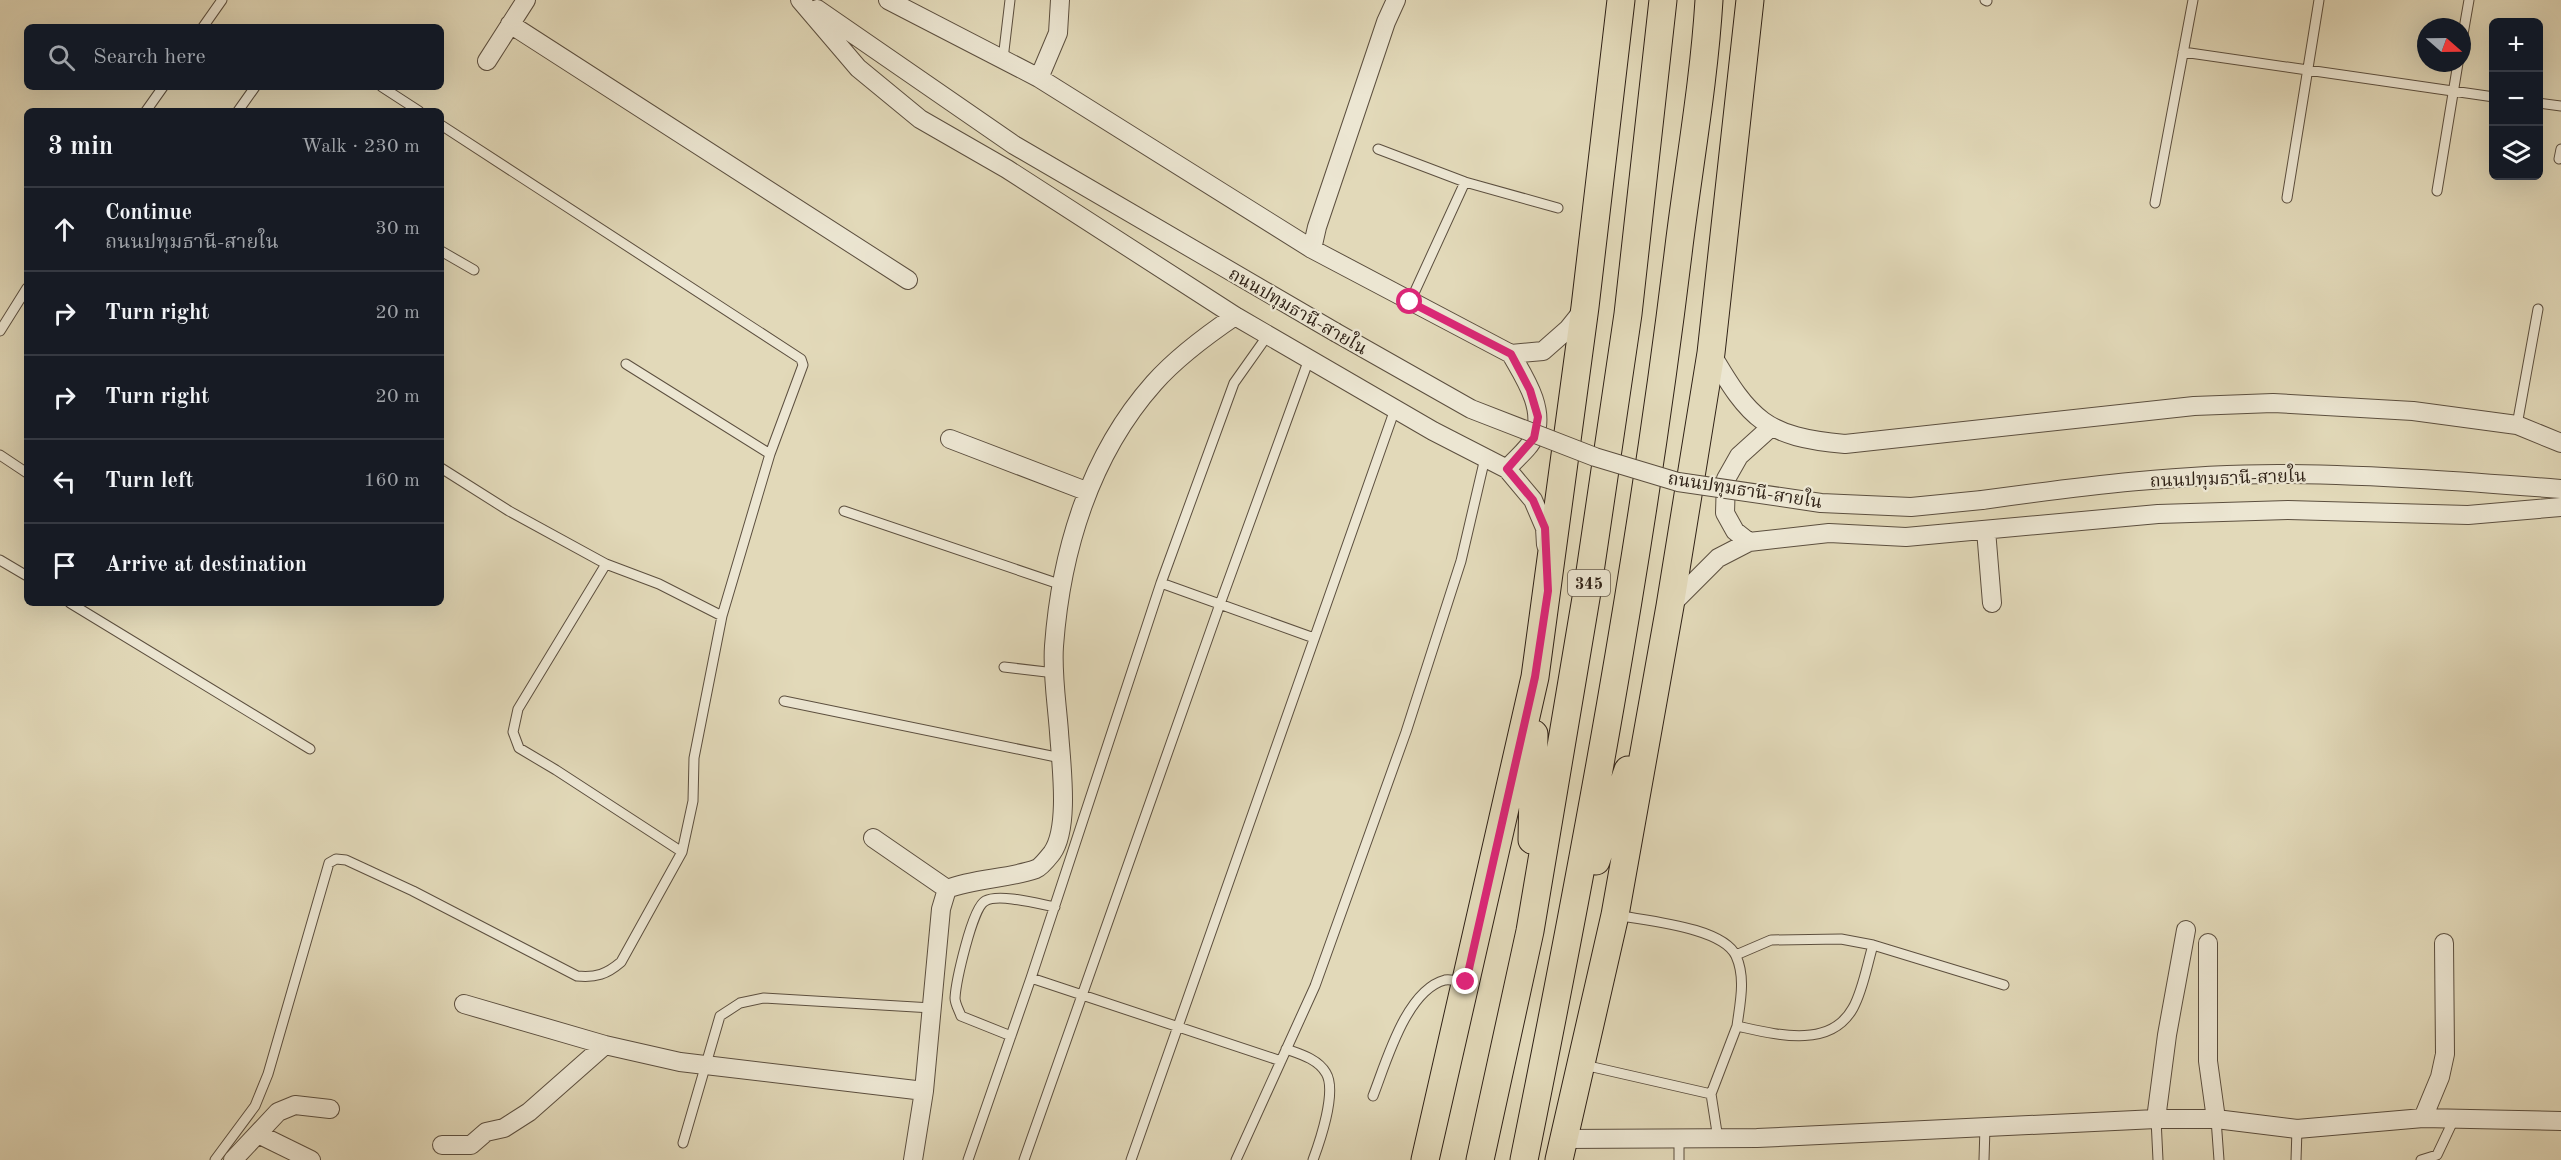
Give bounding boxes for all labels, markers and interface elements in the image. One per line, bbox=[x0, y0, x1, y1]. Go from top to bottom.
north arrow bbox=[2417, 18, 2471, 72]
map controls bbox=[2489, 18, 2543, 180]
button: + bbox=[2489, 18, 2543, 72]
search box bbox=[24, 24, 444, 90]
icon: search bbox=[45, 41, 78, 74]
text: Search here bbox=[93, 46, 206, 68]
button: − bbox=[2489, 72, 2543, 126]
button: layers bbox=[2489, 126, 2543, 180]
text: 3 min bbox=[48, 134, 113, 160]
text: Walk · 230 m bbox=[301, 137, 420, 157]
text: Continue bbox=[105, 202, 192, 224]
icon: ahead bbox=[48, 213, 81, 246]
text: 30 m bbox=[375, 219, 420, 239]
text: ถนนปทุมธานี-สายใน bbox=[105, 233, 279, 253]
street label: ถนนปทุมธานี-สายใน bbox=[1224, 262, 1372, 361]
route start bbox=[1396, 288, 1422, 314]
icon: right bbox=[48, 297, 81, 330]
text: Turn right bbox=[105, 302, 209, 324]
text: 20 m bbox=[375, 303, 420, 323]
icon: right bbox=[48, 381, 81, 414]
text: Turn right bbox=[105, 386, 209, 408]
text: 20 m bbox=[375, 387, 420, 407]
street label: ถนนปทุมธานี-สายใน bbox=[2149, 463, 2307, 493]
icon: left bbox=[48, 465, 81, 498]
street label: ถนนปทุมธานี-สายใน bbox=[1666, 466, 1824, 514]
text: Turn left bbox=[105, 470, 194, 492]
text: 160 m bbox=[364, 471, 420, 491]
icon: arrive bbox=[48, 549, 81, 582]
text: Arrive at destination bbox=[105, 554, 307, 576]
road number: 345 bbox=[1568, 570, 1610, 596]
route end bbox=[1452, 968, 1478, 994]

